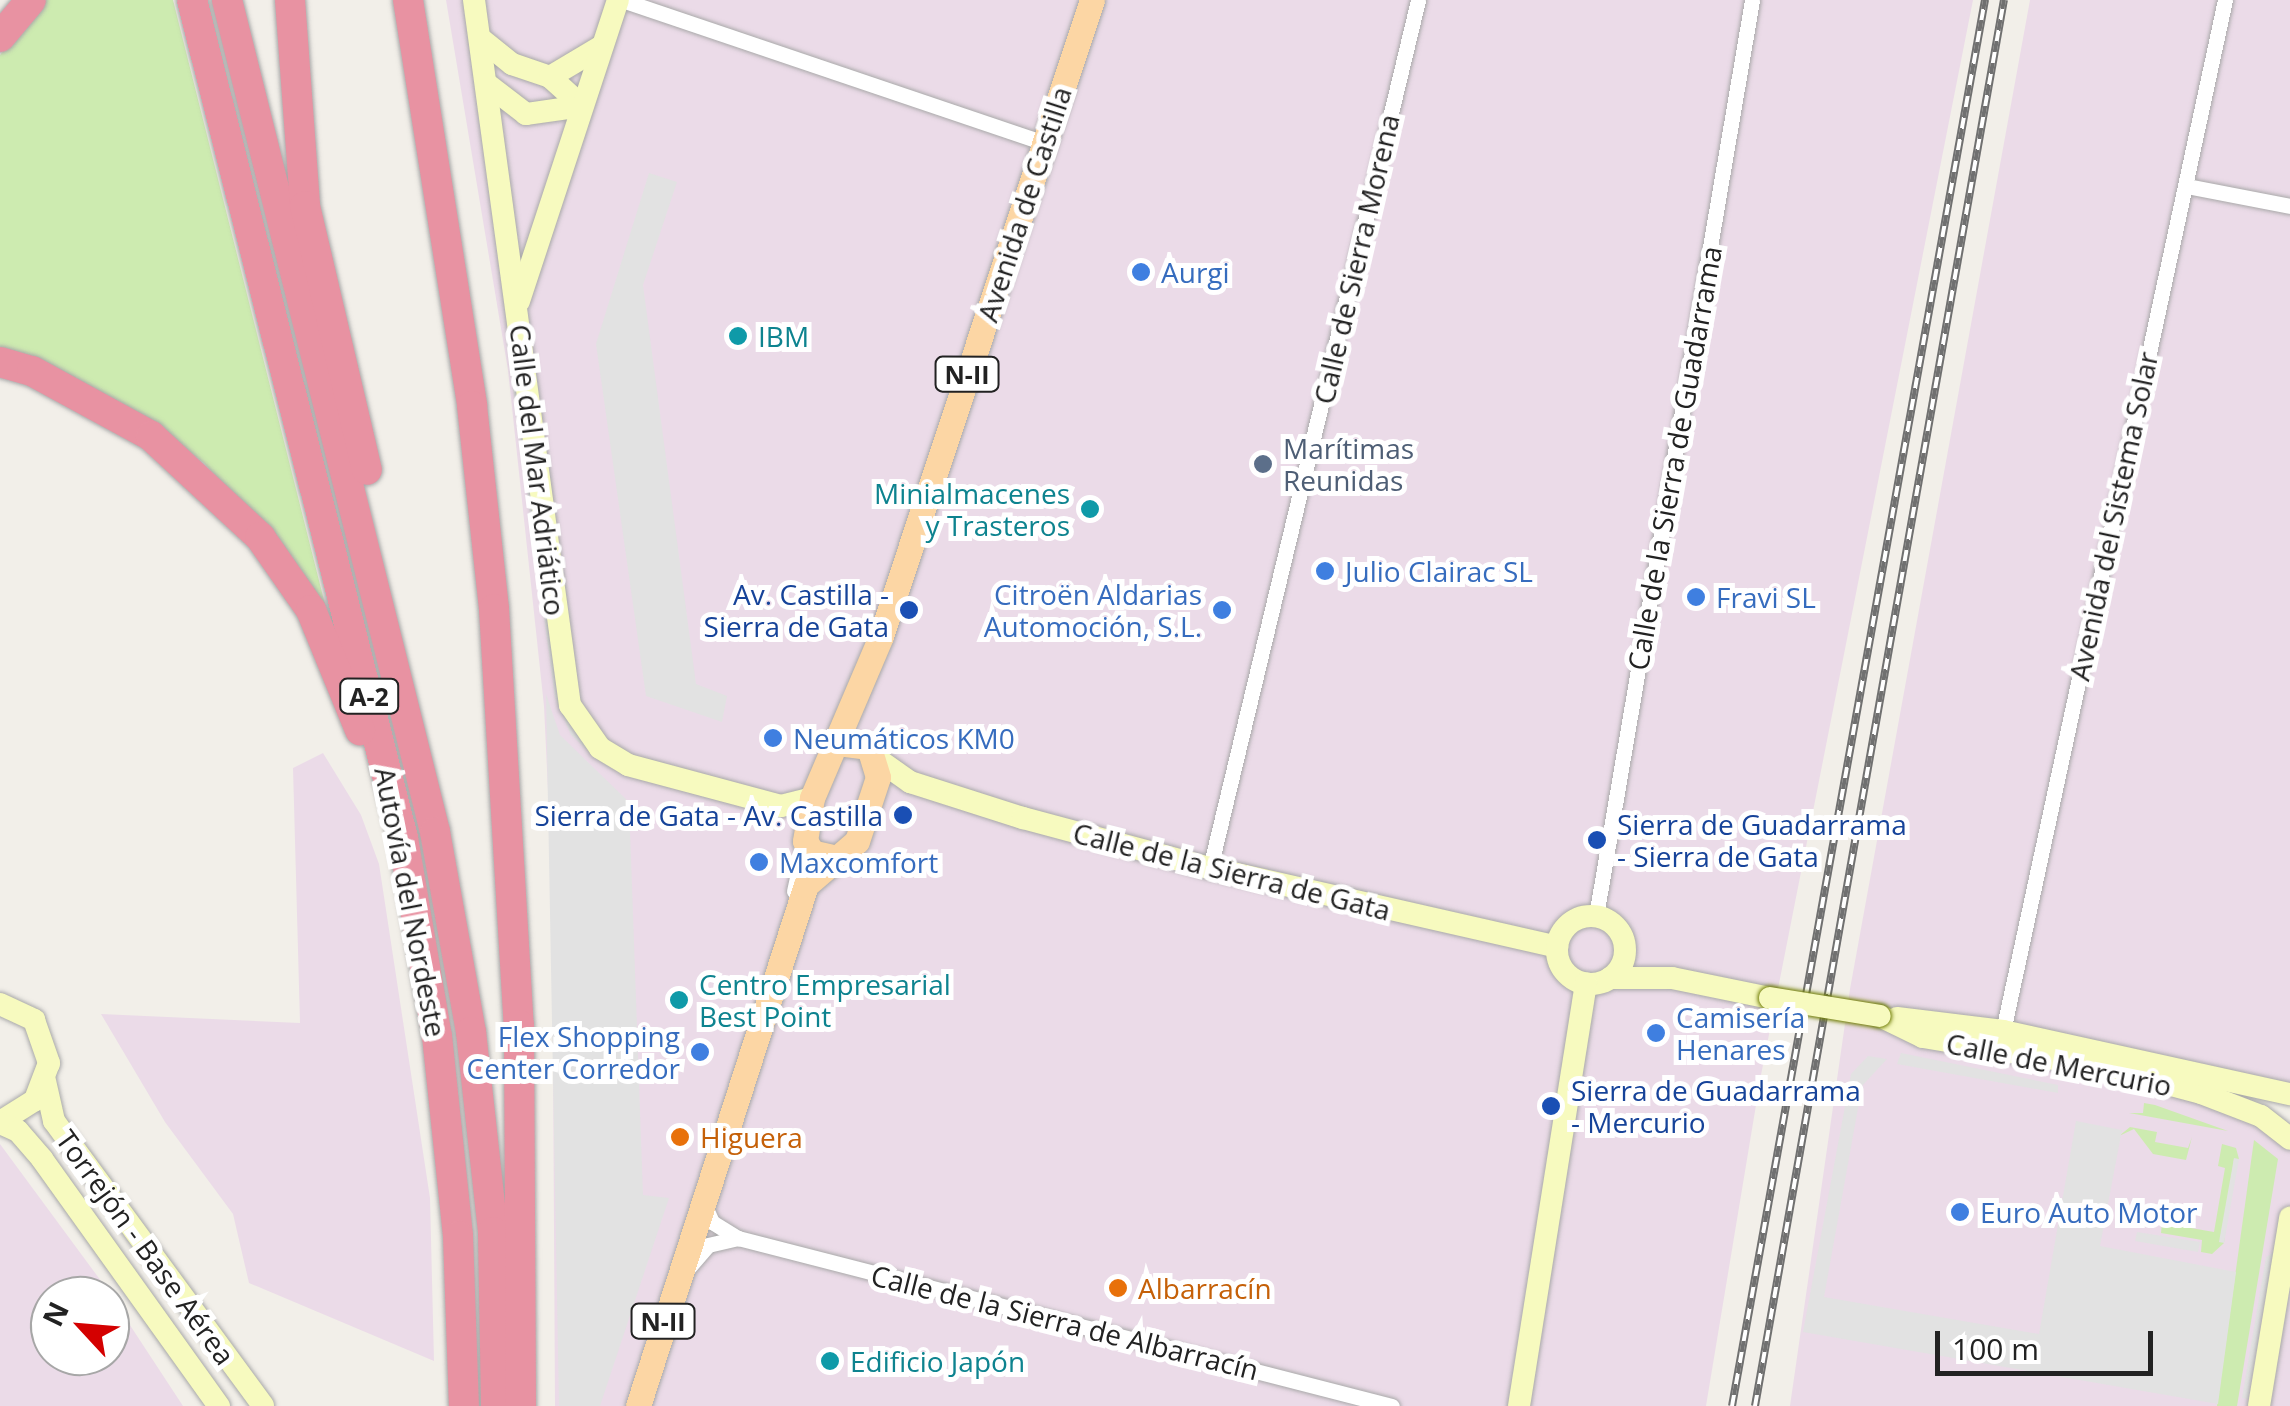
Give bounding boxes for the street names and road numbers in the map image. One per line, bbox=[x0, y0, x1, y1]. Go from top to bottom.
street label: Avenida de Castilla bbox=[970, 82, 1078, 326]
street label: Calle de Sierra Morena bbox=[1306, 111, 1406, 407]
street label: Calle de la Sierra de Guadarrama bbox=[1620, 243, 1728, 673]
street label: Calle del Mar Adriático bbox=[503, 322, 573, 618]
street label: Avenida del Sistema Solar bbox=[2062, 349, 2164, 683]
road number: N-II bbox=[934, 354, 1000, 394]
road number: A-2 bbox=[339, 676, 399, 716]
street label: Autovía del Nordeste bbox=[368, 764, 454, 1040]
street label: Calle de la Sierra de Gata bbox=[1070, 815, 1394, 927]
street label: Calle de Mercurio bbox=[1944, 1026, 2174, 1102]
street label: Torrejón - Base Aérea bbox=[50, 1123, 242, 1371]
street label: Calle de la Sierra de Albarracín bbox=[868, 1258, 1262, 1386]
road number: N-II bbox=[630, 1301, 696, 1341]

